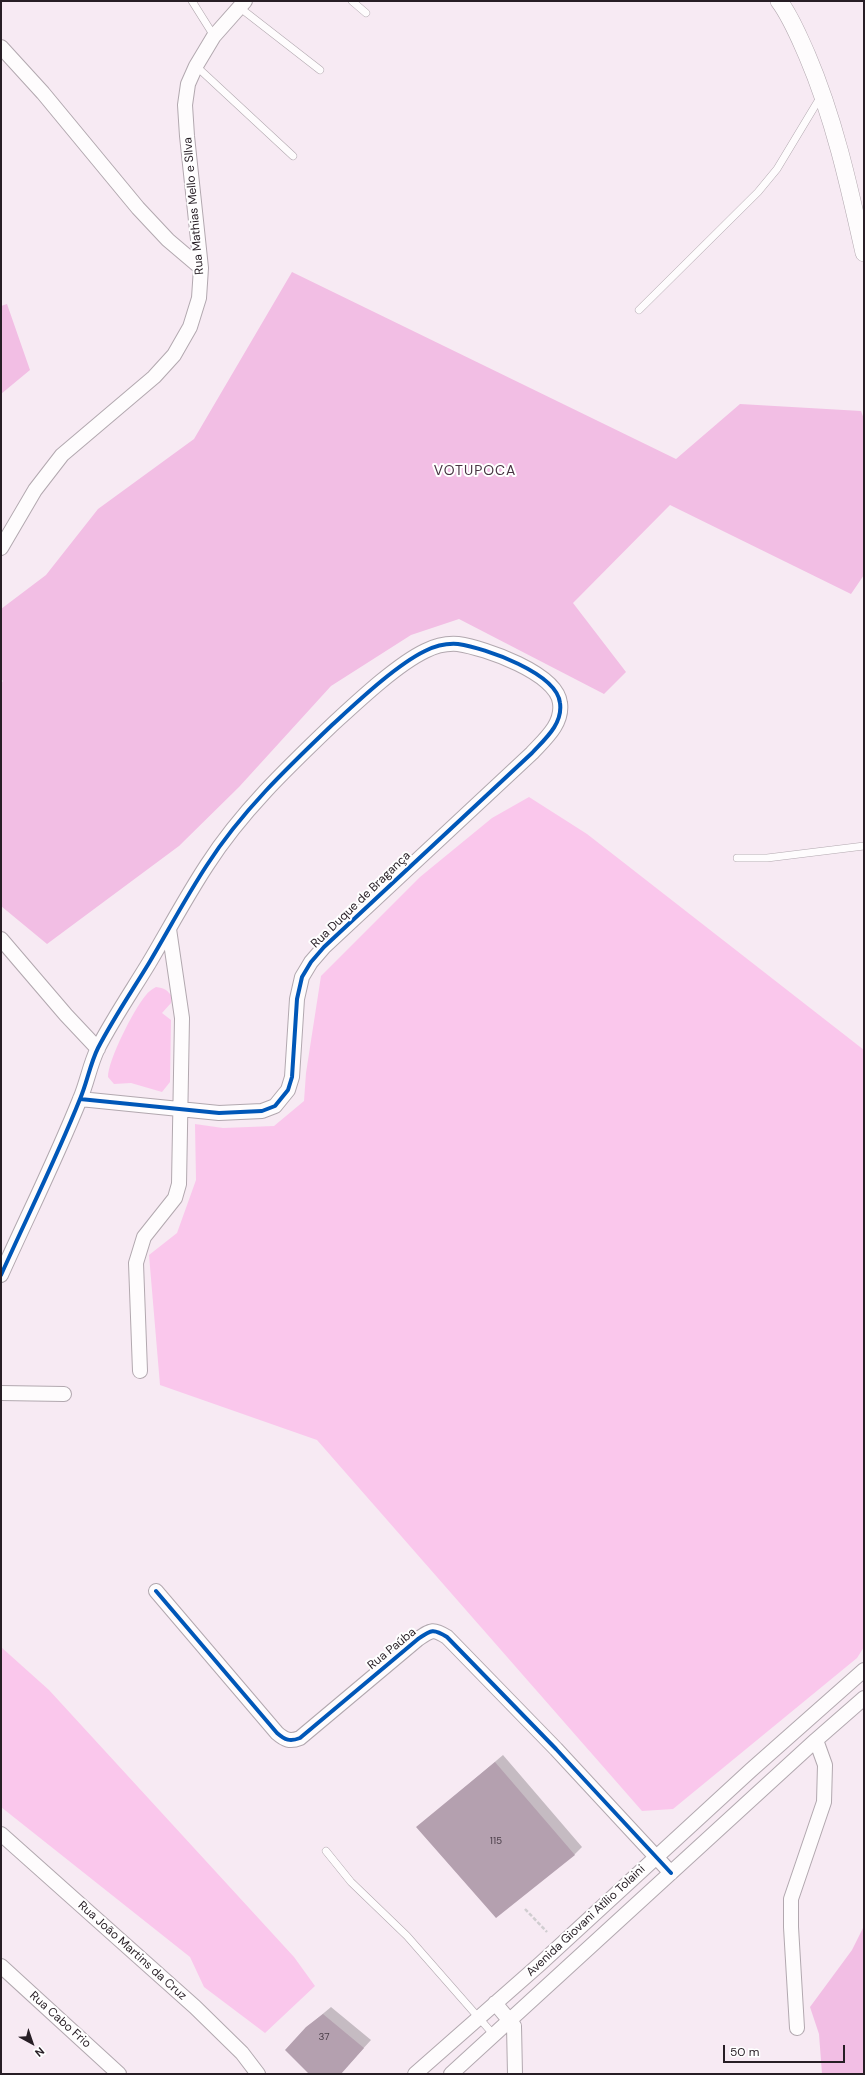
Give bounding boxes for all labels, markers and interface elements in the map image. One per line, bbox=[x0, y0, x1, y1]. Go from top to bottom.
street label: Rua Mathias Mello e SIlva bbox=[181, 137, 207, 275]
district label: VOTUPOCA bbox=[434, 463, 516, 479]
street label: Rua Duque de Bragança bbox=[308, 849, 414, 951]
street label: Rua Paúba bbox=[365, 1625, 419, 1673]
house number: 115 bbox=[490, 1835, 502, 1847]
street label: Avenida Giovani Atílio Tolaini bbox=[524, 1862, 648, 1980]
street label: Rua João Martins da Cruz bbox=[75, 1898, 189, 2004]
street label: Rua Cabo Frio bbox=[26, 1989, 94, 2051]
north arrow bbox=[12, 2023, 52, 2063]
house number: 37 bbox=[318, 2031, 330, 2043]
scale bar bbox=[725, 2037, 847, 2063]
text: N bbox=[32, 2044, 47, 2060]
text: 50 m bbox=[730, 2044, 759, 2060]

